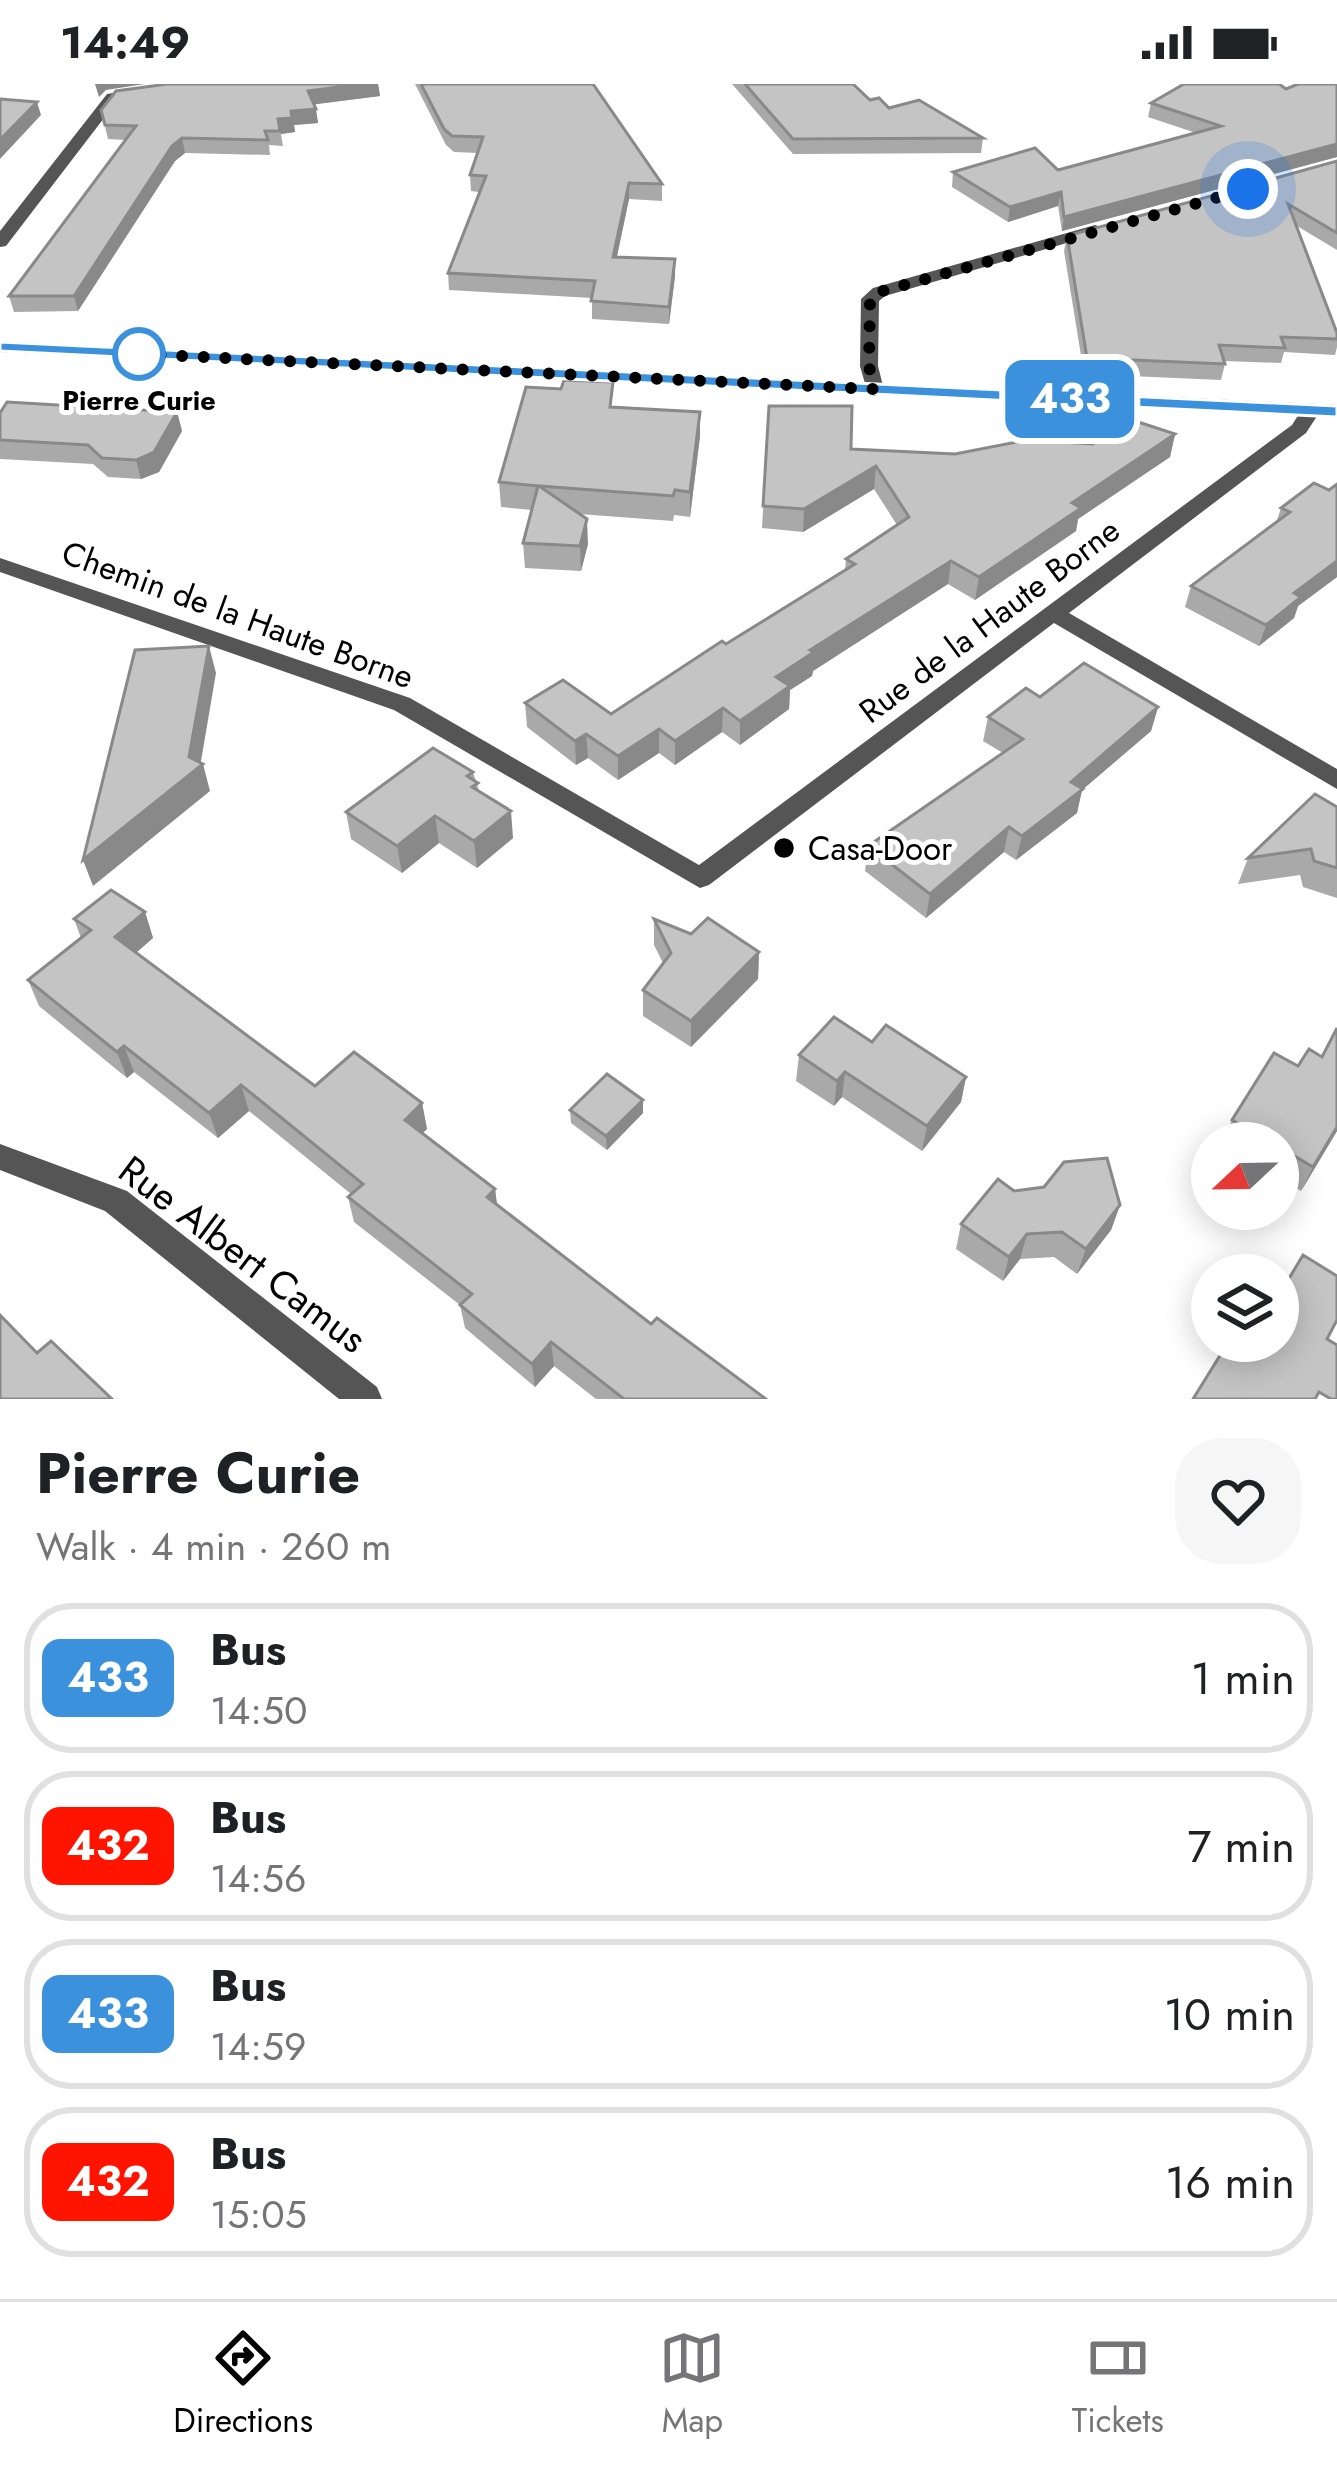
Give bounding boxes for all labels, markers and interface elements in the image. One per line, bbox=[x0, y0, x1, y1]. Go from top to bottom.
text: 14:49 bbox=[60, 10, 190, 75]
your location bbox=[1218, 159, 1278, 219]
marker: Pierre Curie bbox=[114, 329, 164, 379]
line badge: 433 bbox=[1001, 360, 1139, 438]
text: 433 bbox=[1029, 368, 1111, 429]
place label: Pierre Curie bbox=[62, 381, 216, 420]
street label: Rue de la Haute Borne bbox=[849, 507, 1129, 734]
street label: Chemin de la Haute Borne bbox=[55, 529, 420, 700]
place label: Casa-Door bbox=[808, 825, 953, 872]
marker: Casa-Door bbox=[771, 835, 797, 861]
north arrow bbox=[1191, 1122, 1299, 1230]
map controls bbox=[1191, 1122, 1299, 1362]
street label: Rue Albert Camus bbox=[107, 1142, 379, 1367]
button: layers bbox=[1191, 1254, 1299, 1362]
text: Pierre Curie bbox=[36, 1432, 360, 1514]
button: heart bbox=[1175, 1438, 1301, 1564]
text: Walk · 4 min · 260 m bbox=[36, 1518, 391, 1575]
text: Bus bbox=[210, 1617, 286, 1682]
text: 1 min bbox=[1191, 1646, 1295, 1711]
text: 433 bbox=[67, 1647, 149, 1708]
text: 14:50 bbox=[210, 1682, 307, 1739]
text: Bus bbox=[210, 1785, 286, 1850]
text: 7 min bbox=[1187, 1814, 1295, 1879]
text: 432 bbox=[67, 1815, 149, 1876]
text: 14:56 bbox=[210, 1850, 306, 1907]
text: Bus bbox=[210, 1953, 286, 2018]
text: 10 min bbox=[1164, 1982, 1295, 2047]
text: 433 bbox=[67, 1983, 149, 2044]
text: 14:59 bbox=[210, 2018, 306, 2075]
text: Bus bbox=[210, 2121, 286, 2186]
text: 16 min bbox=[1165, 2150, 1295, 2215]
text: 432 bbox=[67, 2151, 149, 2212]
text: 15:05 bbox=[210, 2186, 307, 2243]
tab: Directions bbox=[173, 2325, 313, 2444]
tab: Map bbox=[659, 2325, 725, 2444]
tab: Tickets bbox=[1072, 2325, 1164, 2444]

